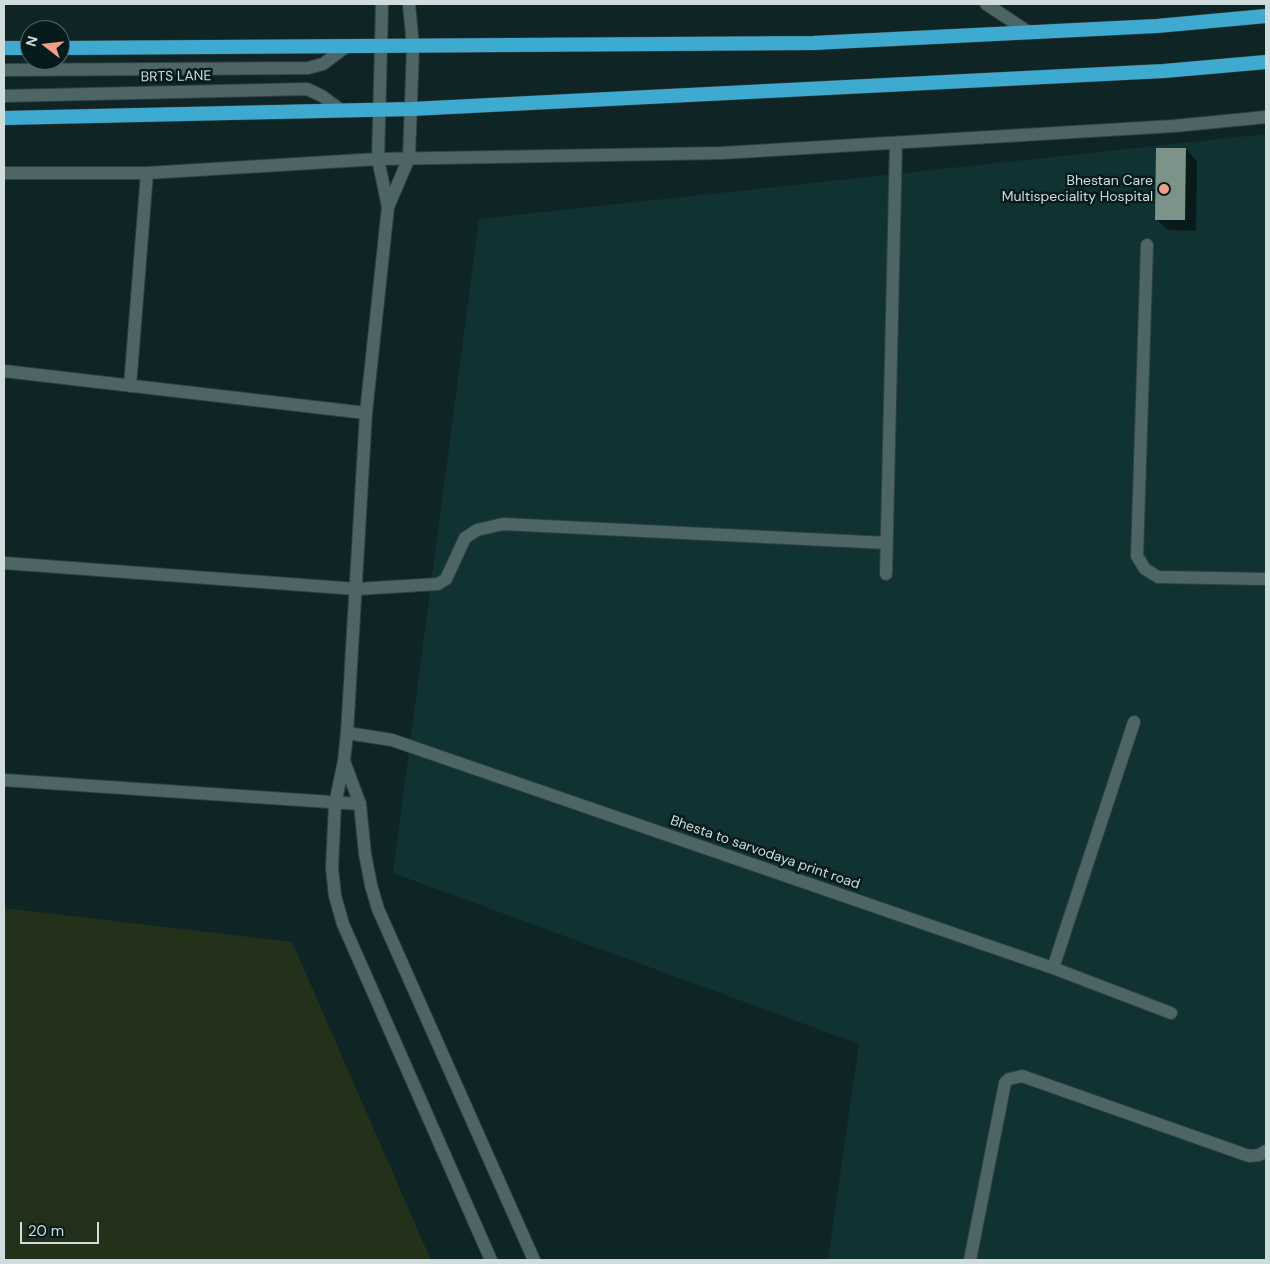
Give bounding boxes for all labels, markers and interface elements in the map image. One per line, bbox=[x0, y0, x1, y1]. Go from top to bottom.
north arrow bbox=[20, 20, 70, 70]
text: N bbox=[21, 34, 42, 49]
street label: BRTS LANE bbox=[141, 68, 211, 86]
place label: Bhestan Care Multispeciality Hospital bbox=[1002, 173, 1153, 206]
marker: Bhestan Care Multispeciality Hospital bbox=[1157, 182, 1171, 196]
street label: Bhesta to sarvodaya print road bbox=[668, 813, 862, 893]
scale bar bbox=[22, 1212, 101, 1244]
text: 20 m bbox=[28, 1221, 64, 1241]

